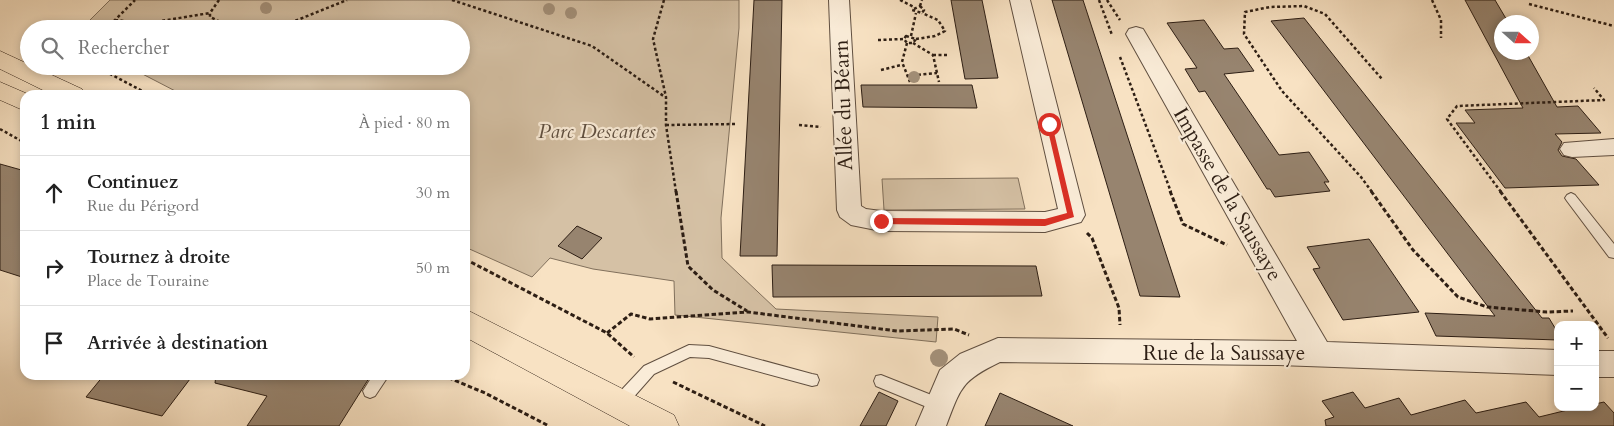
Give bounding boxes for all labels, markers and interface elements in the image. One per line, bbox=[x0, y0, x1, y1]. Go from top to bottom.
north arrow bbox=[1494, 15, 1539, 60]
search box bbox=[20, 20, 470, 75]
icon: search bbox=[38, 34, 66, 62]
text: Rechercher bbox=[78, 35, 169, 61]
street label: Allée du Béarn bbox=[827, 39, 860, 171]
street label: Impasse de la Saussaye bbox=[1166, 102, 1289, 286]
text: 1 min bbox=[40, 108, 96, 137]
text: À pied · 80 m bbox=[359, 112, 450, 134]
route start bbox=[1038, 113, 1061, 136]
park label: Parc Descartes bbox=[538, 117, 656, 146]
text: Continuez bbox=[87, 169, 178, 195]
icon: ahead bbox=[40, 179, 68, 207]
text: 30 m bbox=[416, 182, 450, 204]
text: Rue du Périgord bbox=[87, 195, 199, 217]
route end bbox=[870, 210, 893, 233]
text: Tournez à droite bbox=[87, 244, 230, 270]
icon: right bbox=[40, 254, 68, 282]
text: 50 m bbox=[416, 257, 450, 279]
text: Place de Touraine bbox=[87, 270, 209, 292]
map controls bbox=[1554, 321, 1599, 411]
button: + bbox=[1554, 321, 1599, 366]
icon: arrive bbox=[40, 329, 68, 357]
text: Arrivée à destination bbox=[87, 330, 268, 356]
street label: Rue de la Saussaye bbox=[1143, 339, 1305, 368]
button: − bbox=[1554, 366, 1599, 411]

